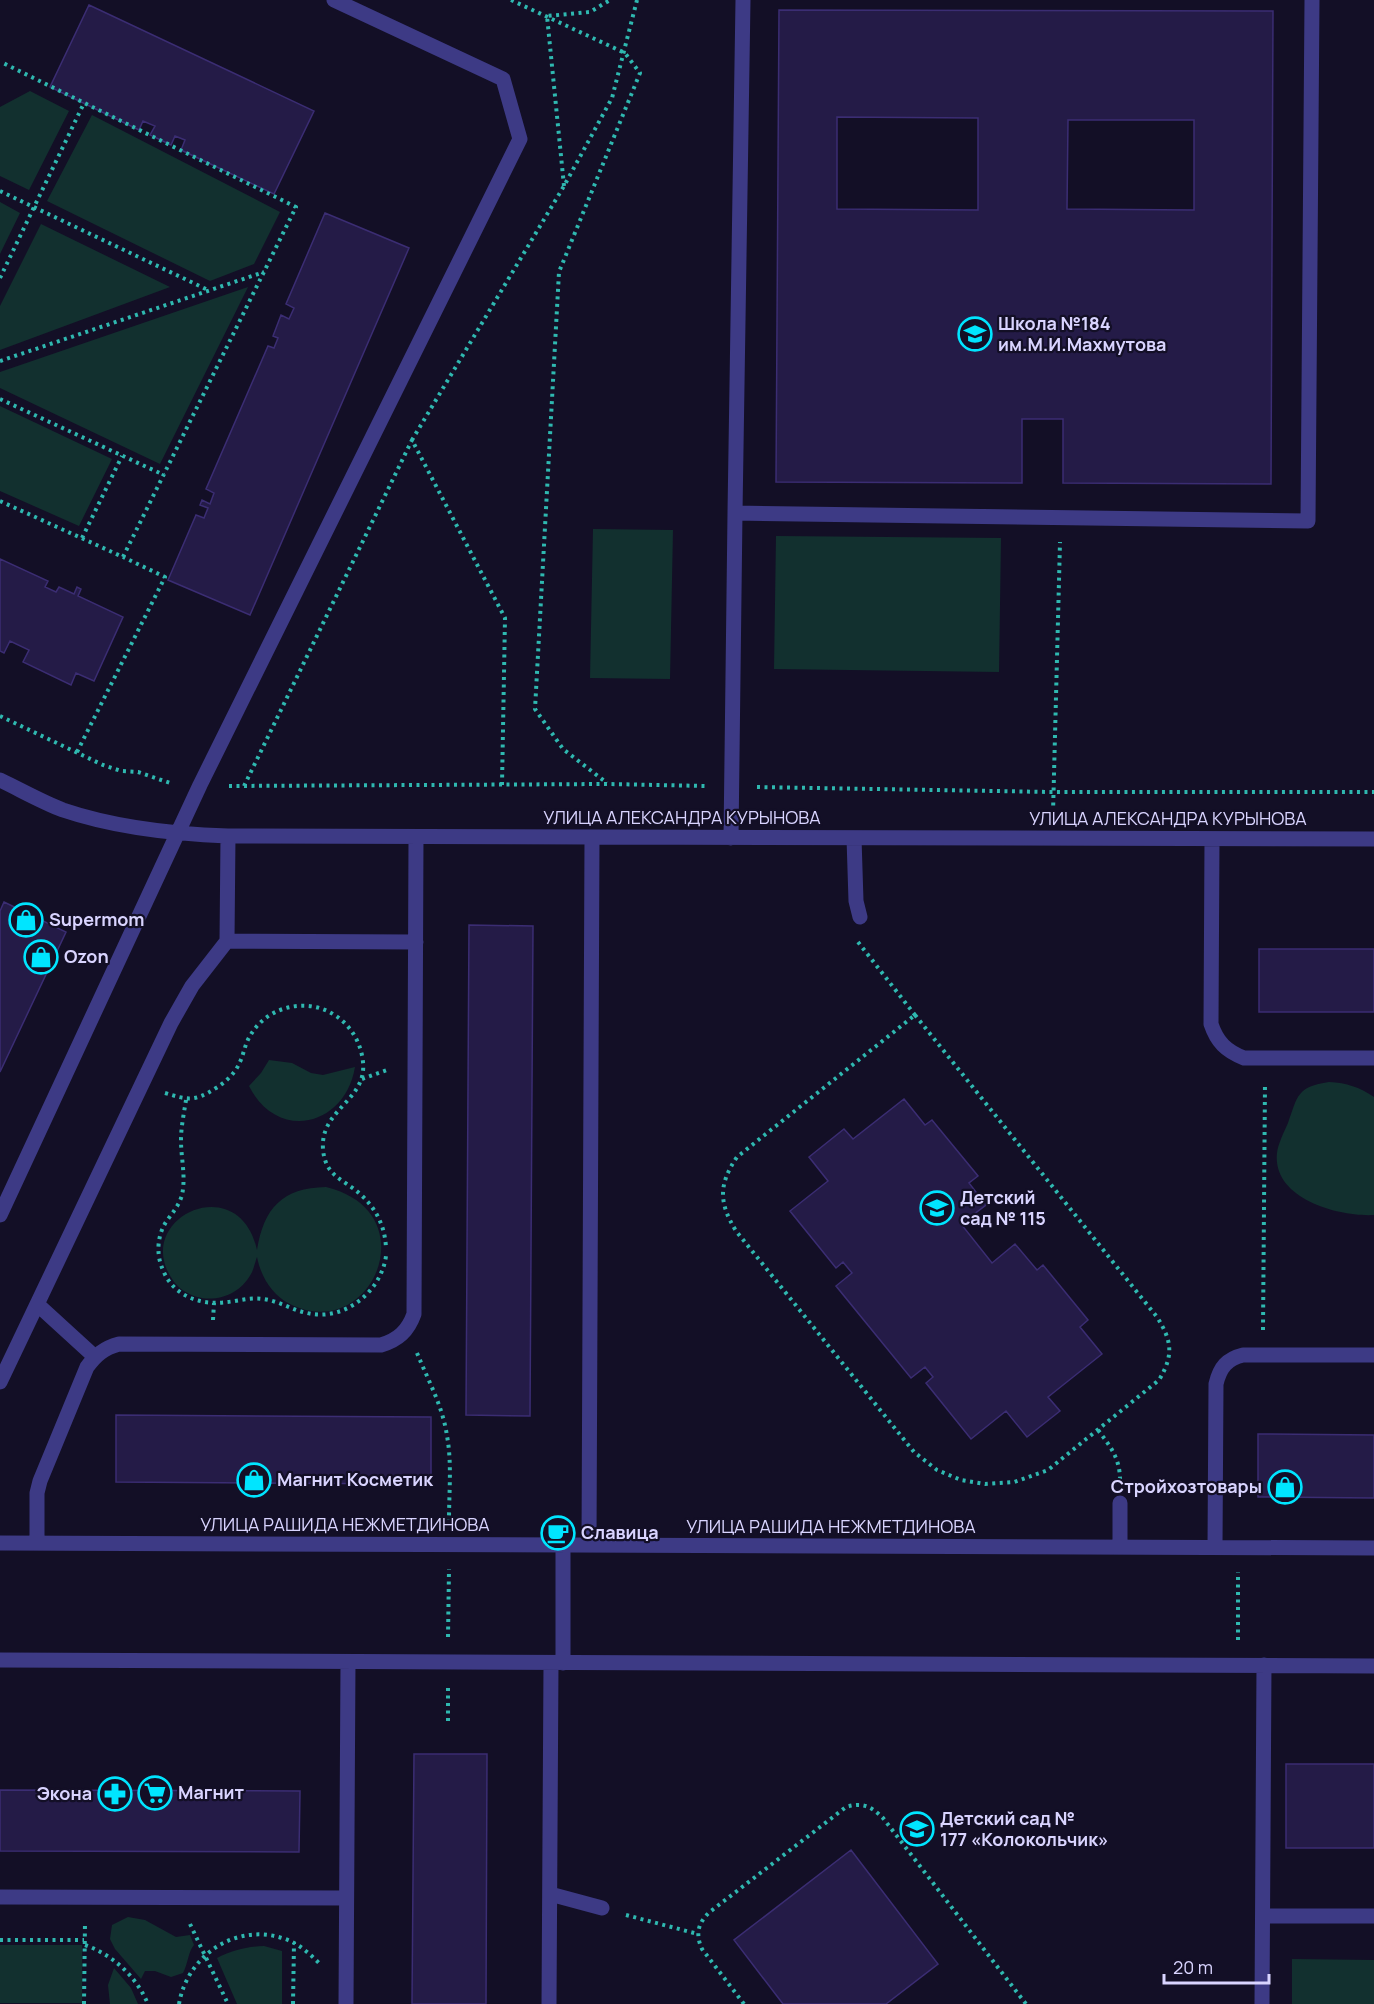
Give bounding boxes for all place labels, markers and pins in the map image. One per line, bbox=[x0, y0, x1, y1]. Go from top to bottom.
place label: Школа №184 им.М.И.Махмутова bbox=[998, 311, 1166, 356]
school or university icon: Школа №184 им.М.И.Махмутова bbox=[957, 316, 993, 352]
shop icon: Supermom bbox=[8, 902, 44, 938]
place label: Supermom bbox=[49, 907, 145, 931]
shop icon: Ozon bbox=[23, 939, 59, 975]
place label: Ozon bbox=[64, 944, 109, 968]
place label: Детский сад № 115 bbox=[960, 1185, 1046, 1230]
school or university icon: Детский сад № 115 bbox=[919, 1190, 955, 1226]
shop icon: Магнит Косметик bbox=[236, 1462, 272, 1498]
place label: Магнит Косметик bbox=[277, 1467, 434, 1491]
shop icon: Стройхозтовары bbox=[1267, 1469, 1303, 1505]
place label: Стройхозтовары bbox=[1111, 1474, 1262, 1498]
cafe icon: Славица bbox=[540, 1515, 576, 1551]
place label: Славица bbox=[581, 1520, 659, 1544]
supermarket icon: Магнит bbox=[137, 1775, 173, 1811]
pharmacy icon: Экона bbox=[97, 1776, 133, 1812]
place label: Магнит bbox=[178, 1780, 245, 1804]
place label: Экона bbox=[37, 1781, 92, 1805]
place label: Детский сад № 177 «Колокольчик» bbox=[940, 1806, 1108, 1851]
school or university icon: Детский сад № 177 «Колокольчик» bbox=[899, 1811, 935, 1847]

